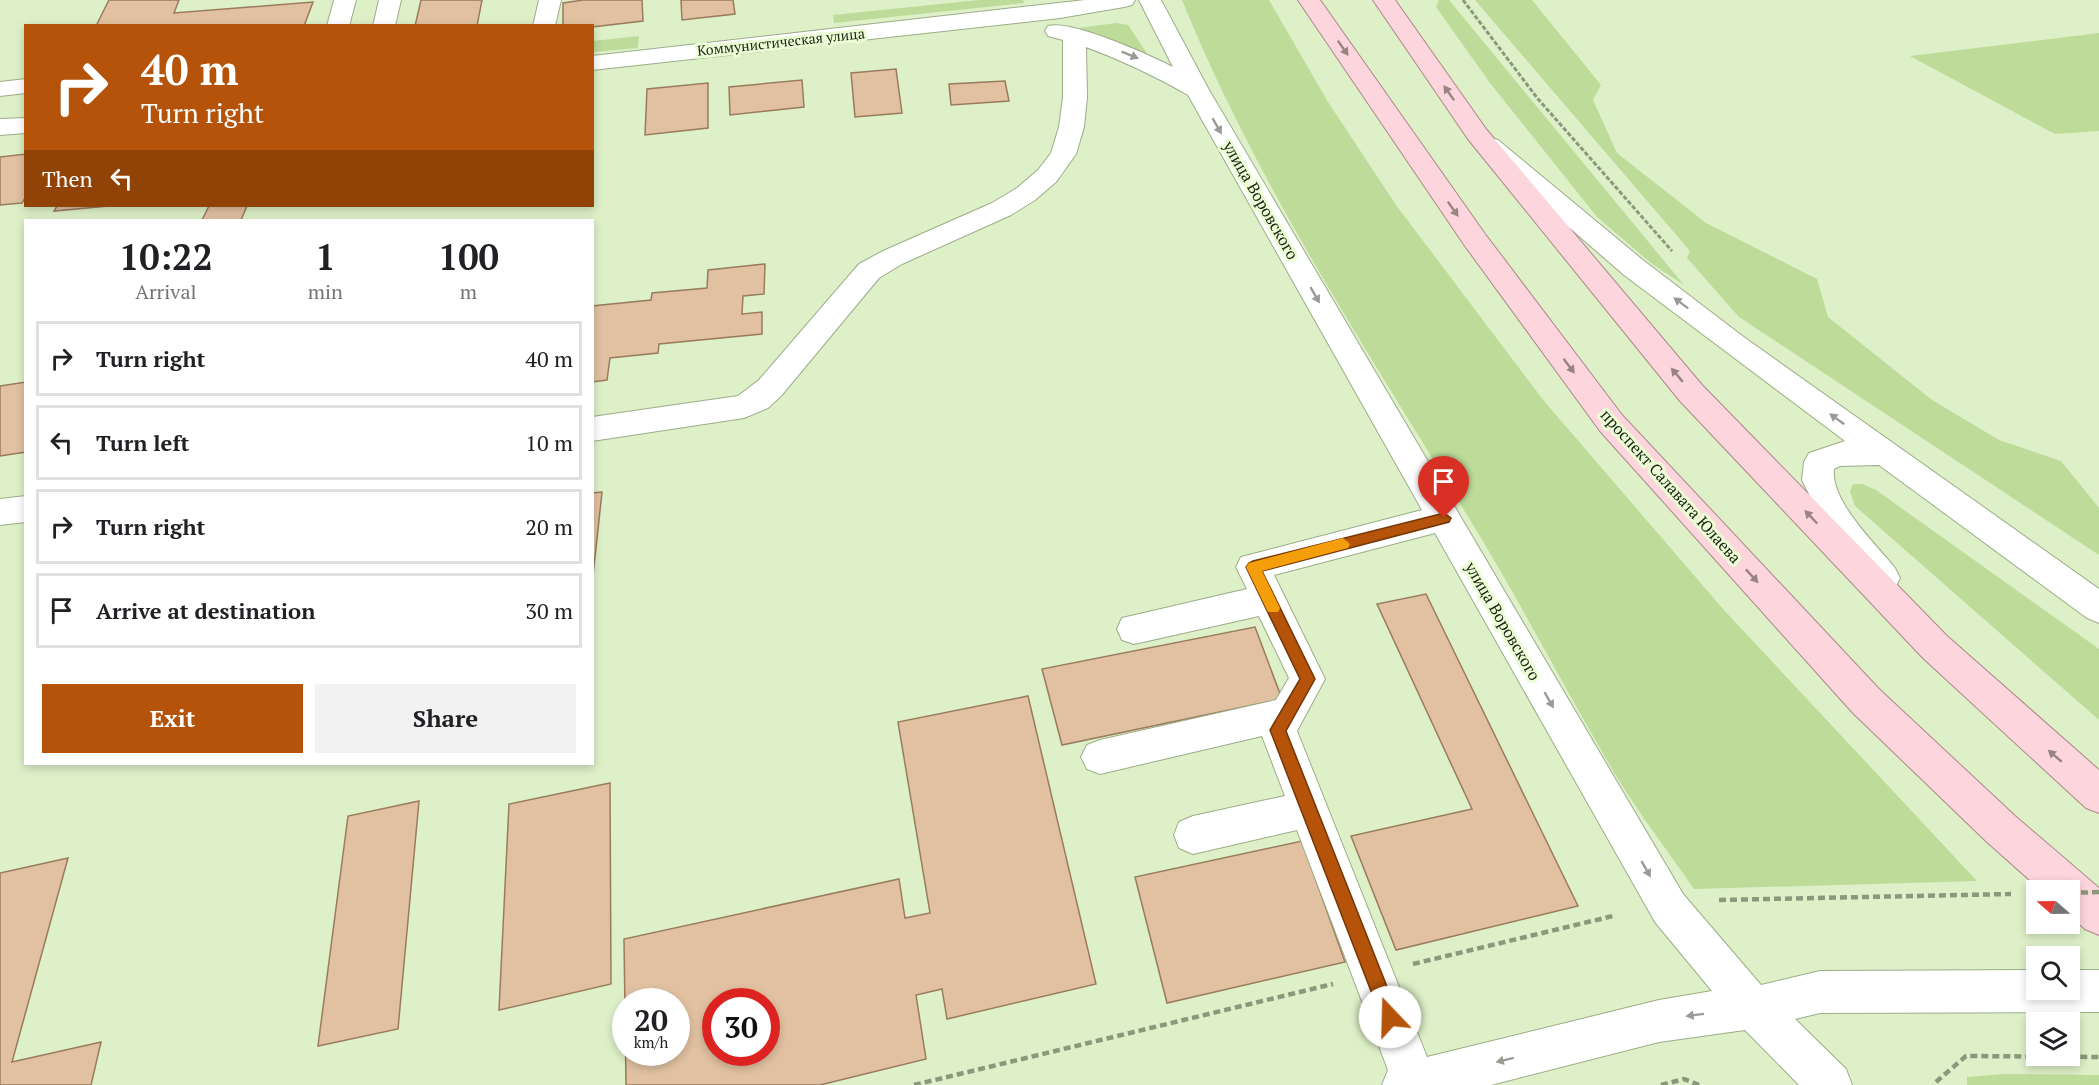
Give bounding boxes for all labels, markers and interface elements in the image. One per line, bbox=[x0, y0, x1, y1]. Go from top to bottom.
street label: Коммунистическая улица bbox=[696, 23, 866, 60]
one-way arrow bbox=[1337, 40, 1349, 56]
text: 40 m bbox=[141, 41, 239, 97]
icon: right bbox=[42, 48, 120, 126]
one-way arrow bbox=[1121, 51, 1139, 60]
one-way arrow bbox=[1443, 86, 1455, 102]
text: Turn right bbox=[141, 95, 264, 131]
one-way arrow bbox=[1212, 118, 1223, 134]
street label: улица Воровского bbox=[1218, 136, 1304, 263]
icon: left bbox=[105, 162, 138, 195]
text: Then bbox=[42, 164, 93, 193]
one-way arrow bbox=[1447, 200, 1459, 216]
text: 10:22 bbox=[119, 233, 213, 280]
text: 1 bbox=[315, 233, 336, 280]
text: 100 bbox=[438, 233, 499, 280]
text: Arrival bbox=[135, 278, 197, 305]
text: min bbox=[308, 278, 343, 305]
text: m bbox=[460, 278, 477, 305]
one-way arrow bbox=[1310, 286, 1320, 303]
one-way arrow bbox=[1673, 298, 1688, 310]
icon: right bbox=[45, 342, 78, 375]
text: Turn right bbox=[96, 344, 205, 373]
text: 40 m bbox=[525, 344, 573, 373]
one-way arrow bbox=[1563, 357, 1575, 373]
one-way arrow bbox=[1671, 368, 1684, 383]
street label: проспект Салавата Юлаева bbox=[1596, 404, 1746, 568]
one-way arrow bbox=[1830, 414, 1845, 426]
icon: left bbox=[45, 426, 78, 459]
text: Turn left bbox=[96, 428, 189, 457]
text: 10 m bbox=[525, 428, 573, 457]
pin bbox=[1418, 456, 1469, 518]
icon: arrive bbox=[1427, 465, 1460, 498]
icon: right bbox=[45, 510, 78, 543]
one-way arrow bbox=[1804, 511, 1818, 525]
text: Turn right bbox=[96, 512, 205, 541]
text: 20 m bbox=[525, 512, 573, 541]
street label: улица Воровского bbox=[1460, 557, 1546, 684]
one-way arrow bbox=[1745, 568, 1758, 583]
icon: arrive bbox=[45, 594, 78, 627]
text: Arrive at destination bbox=[96, 596, 315, 625]
text: 30 m bbox=[525, 596, 573, 625]
button: Exit bbox=[42, 684, 303, 753]
button: Share bbox=[315, 684, 576, 753]
one-way arrow bbox=[1544, 692, 1554, 709]
one-way arrow bbox=[2048, 750, 2063, 763]
one-way arrow bbox=[1641, 861, 1651, 878]
north arrow bbox=[2026, 880, 2080, 934]
map controls bbox=[2026, 880, 2080, 1066]
button: search bbox=[2026, 946, 2080, 1000]
position arrow bbox=[1358, 985, 1422, 1049]
speed limit sign: 30 bbox=[702, 988, 780, 1066]
text: 20 bbox=[634, 1000, 668, 1040]
one-way arrow bbox=[1685, 1010, 1704, 1019]
button: layers bbox=[2026, 1012, 2080, 1066]
text: km/h bbox=[634, 1032, 668, 1052]
one-way arrow bbox=[1496, 1055, 1514, 1065]

